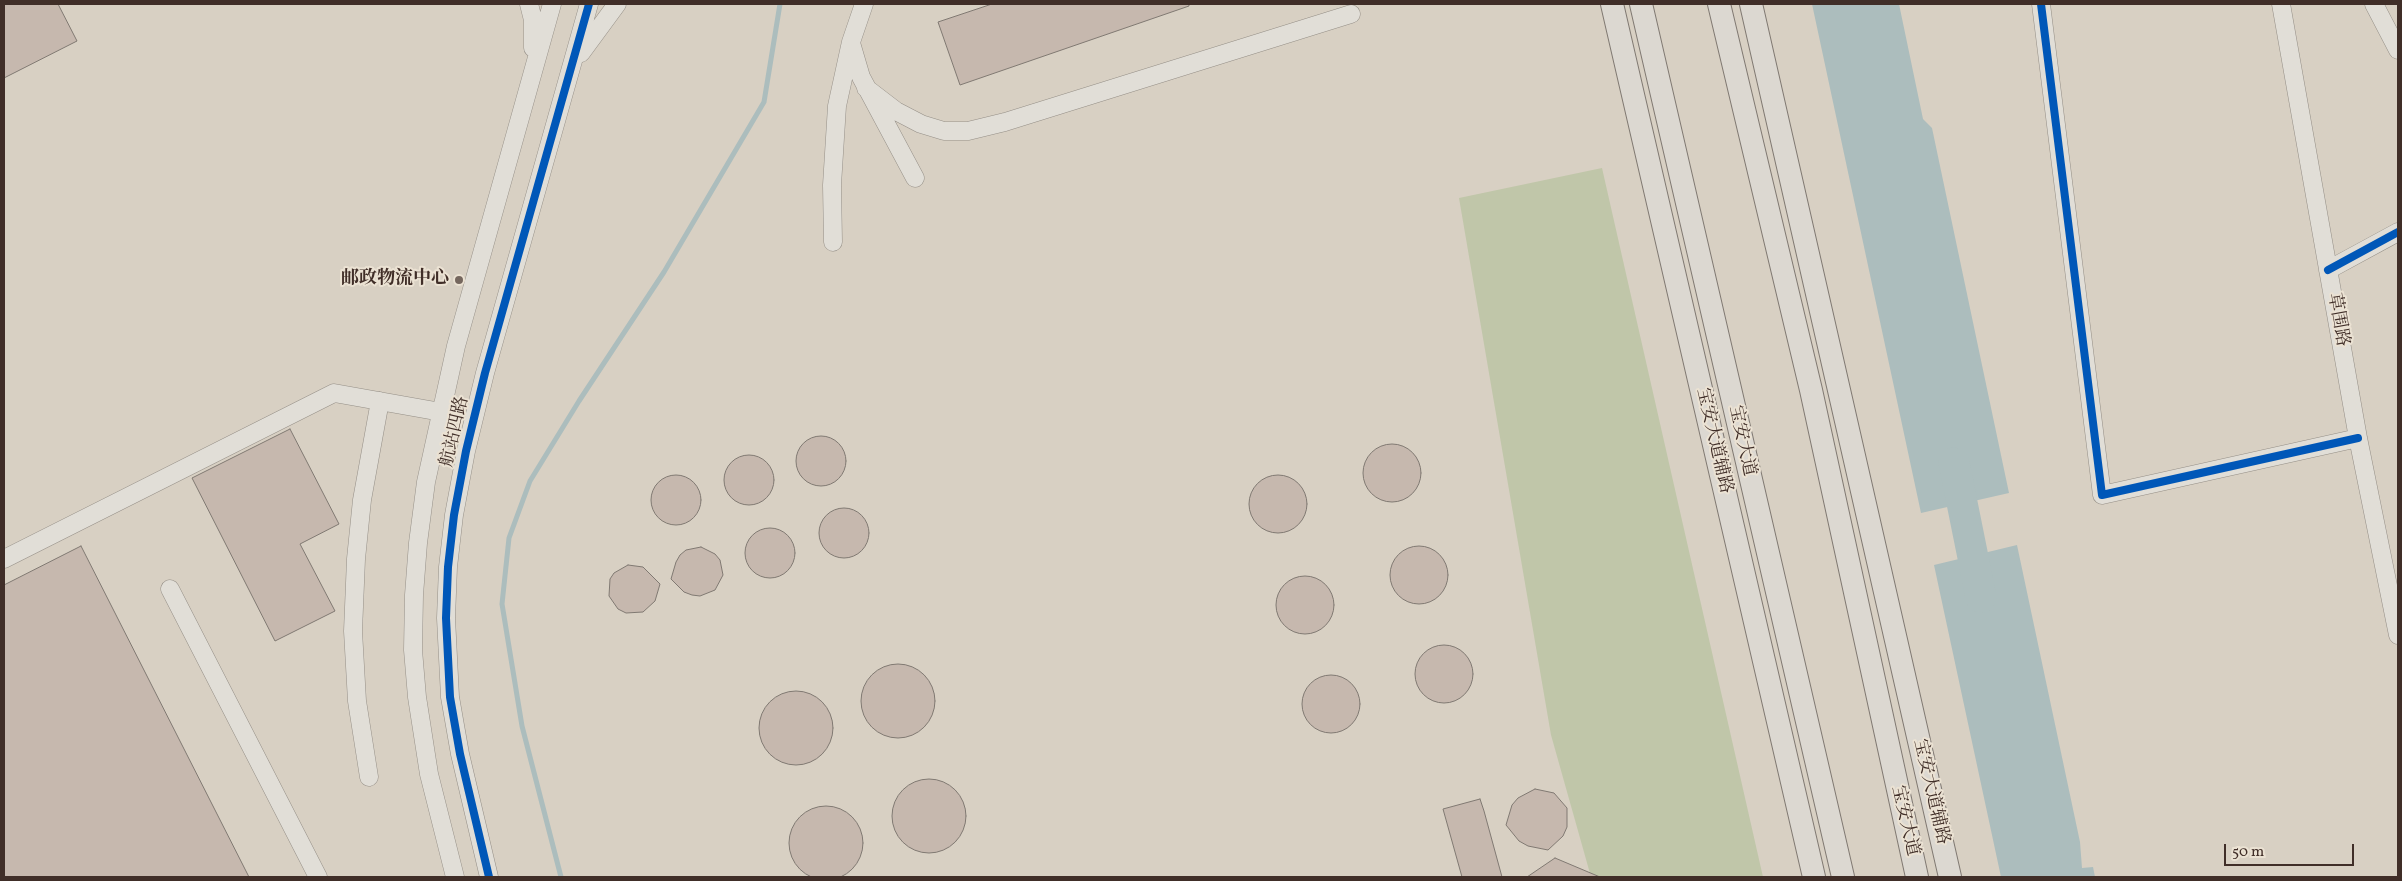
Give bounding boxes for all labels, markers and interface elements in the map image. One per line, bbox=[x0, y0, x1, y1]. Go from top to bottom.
place label: 邮政物流中心 bbox=[341, 269, 449, 291]
marker: 邮政物流中心 bbox=[453, 274, 465, 286]
street label: 草围路 bbox=[2322, 292, 2352, 348]
street label: 宝安大道辅路 bbox=[1690, 386, 1736, 496]
street label: 航站四路 bbox=[437, 394, 475, 470]
street label: 宝安大道 bbox=[1723, 404, 1759, 478]
street label: 宝安大道辅路 bbox=[1907, 737, 1953, 847]
street label: 宝安大道 bbox=[1885, 783, 1923, 859]
scale bar bbox=[2227, 834, 2357, 866]
text: 50 m bbox=[2232, 842, 2264, 863]

